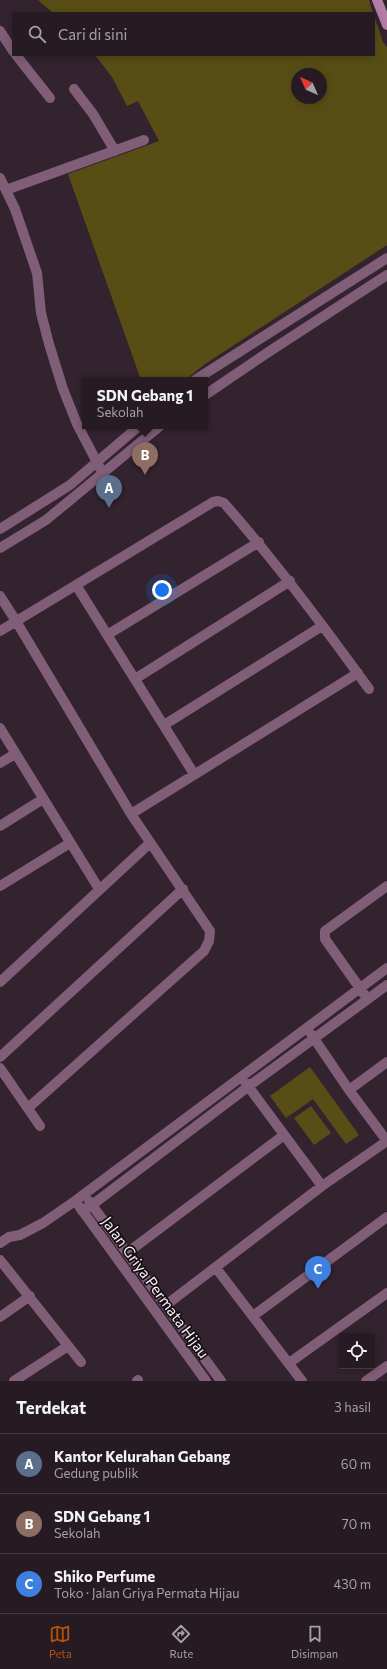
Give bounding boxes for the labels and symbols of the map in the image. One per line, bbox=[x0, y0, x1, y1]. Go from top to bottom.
north arrow bbox=[291, 68, 327, 104]
pin: B bbox=[132, 442, 158, 475]
pin: A bbox=[96, 475, 122, 508]
your location bbox=[152, 580, 172, 600]
street label: Jalan Griya Permata Hijau bbox=[99, 1213, 213, 1361]
pin: C bbox=[305, 1256, 331, 1289]

